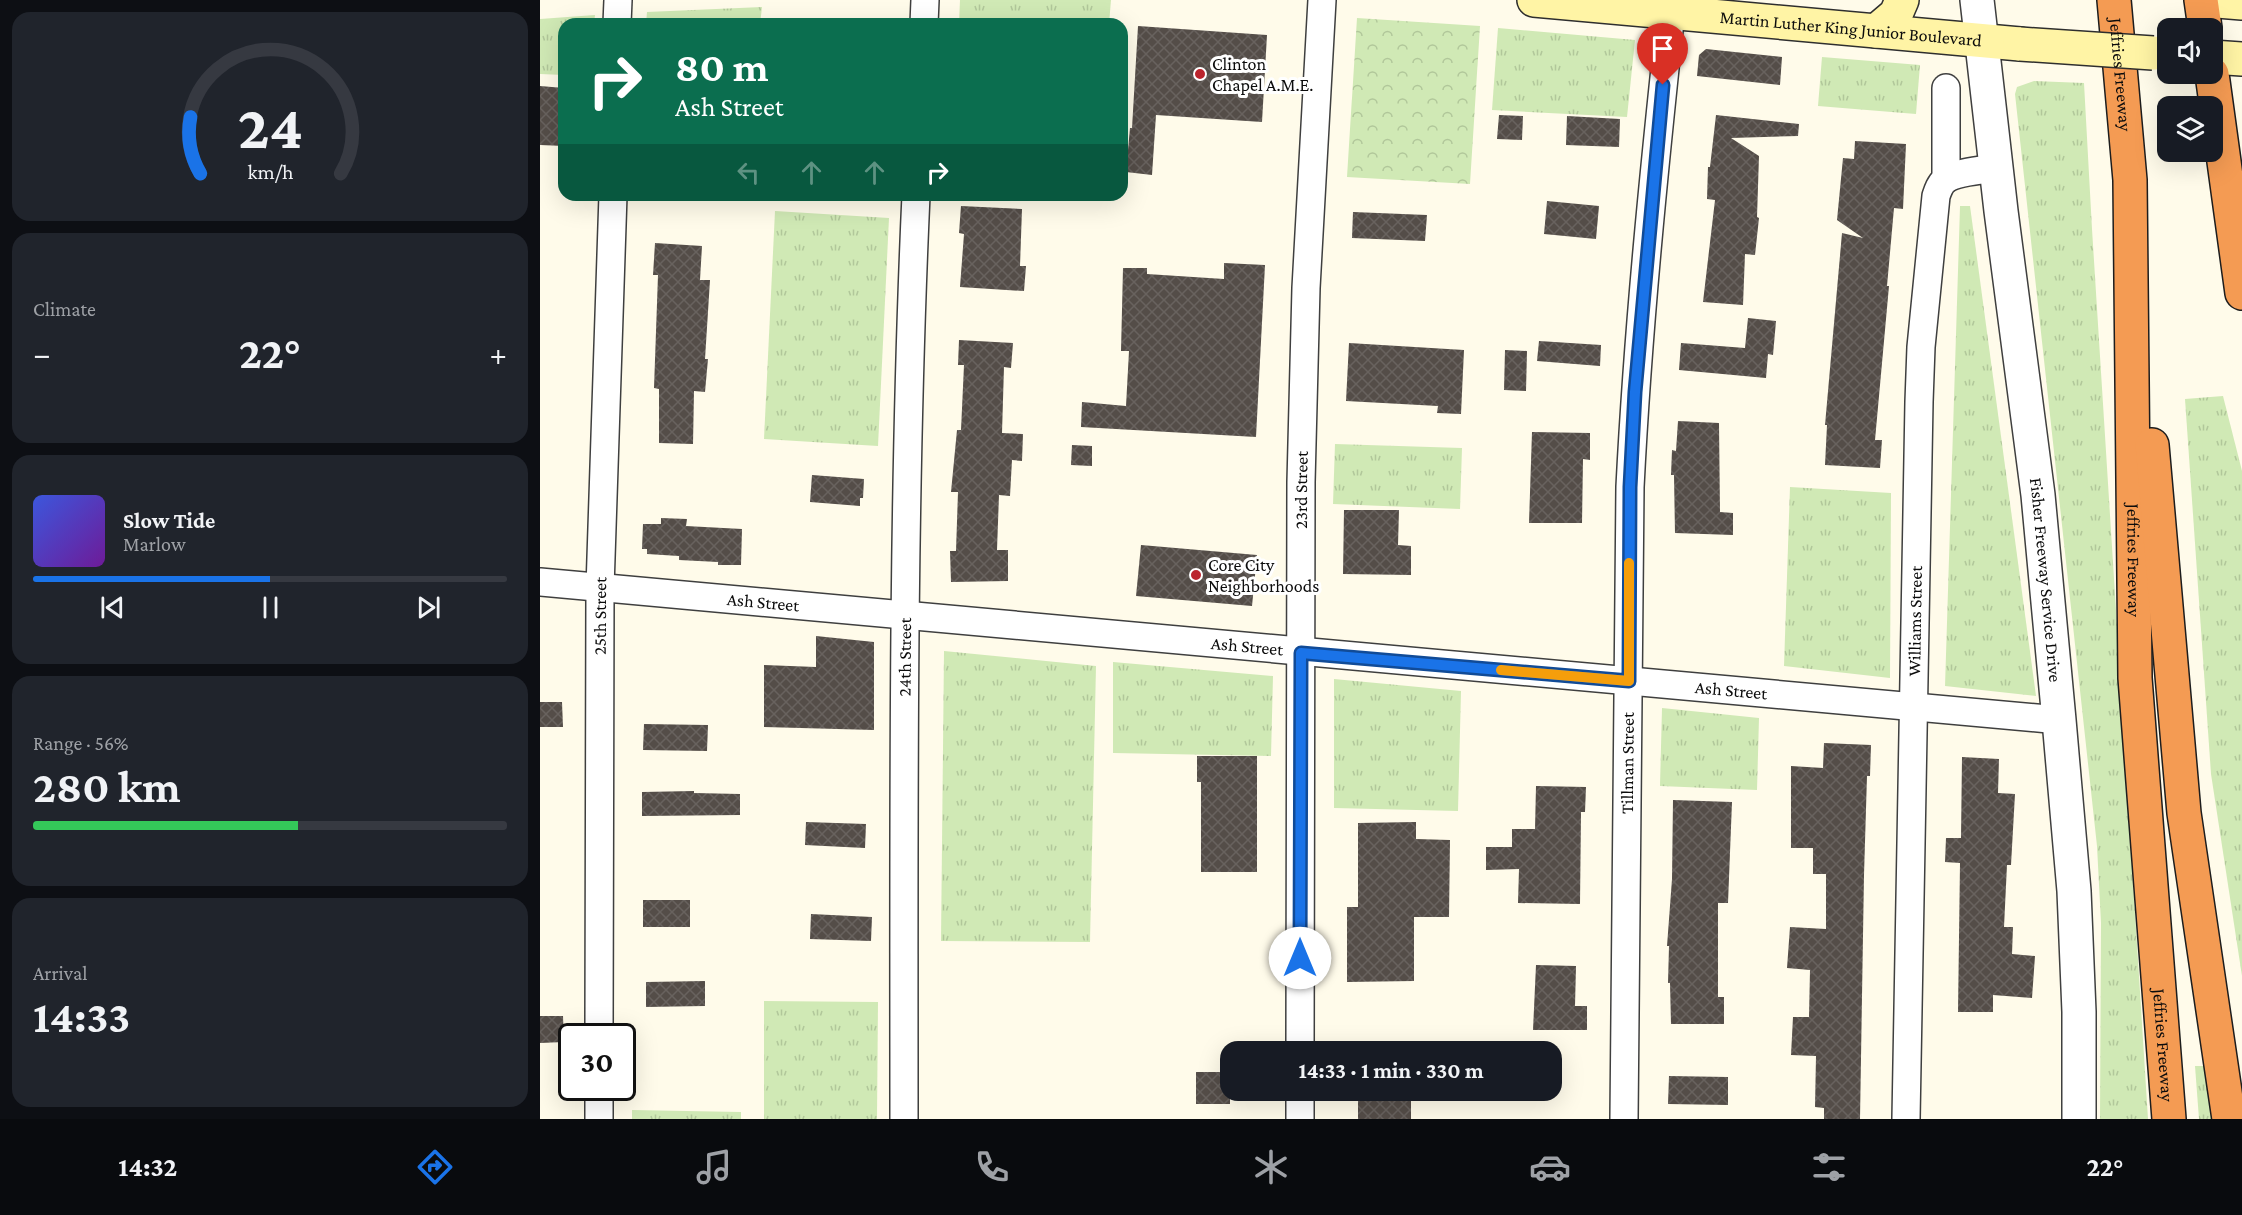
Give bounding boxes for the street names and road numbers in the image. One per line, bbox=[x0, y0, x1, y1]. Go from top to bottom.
street label: Martin Luther King Junior Boulevard bbox=[1719, 7, 1983, 51]
street label: Jeffries Freeway bbox=[2105, 15, 2136, 133]
street label: 23rd Street bbox=[1291, 450, 1312, 529]
street label: Fisher Freeway Service Drive bbox=[2026, 476, 2065, 683]
street label: Jeffries Freeway bbox=[2123, 501, 2144, 618]
street label: Williams Street bbox=[1904, 565, 1926, 677]
street label: 25th Street bbox=[590, 576, 610, 655]
street label: Ash Street bbox=[726, 589, 801, 616]
street label: 24th Street bbox=[894, 616, 915, 697]
street label: Ash Street bbox=[1210, 633, 1285, 660]
street label: Ash Street bbox=[1694, 677, 1769, 704]
street label: Tillman Street bbox=[1617, 711, 1638, 814]
street label: Jeffries Freeway bbox=[2149, 986, 2178, 1103]

